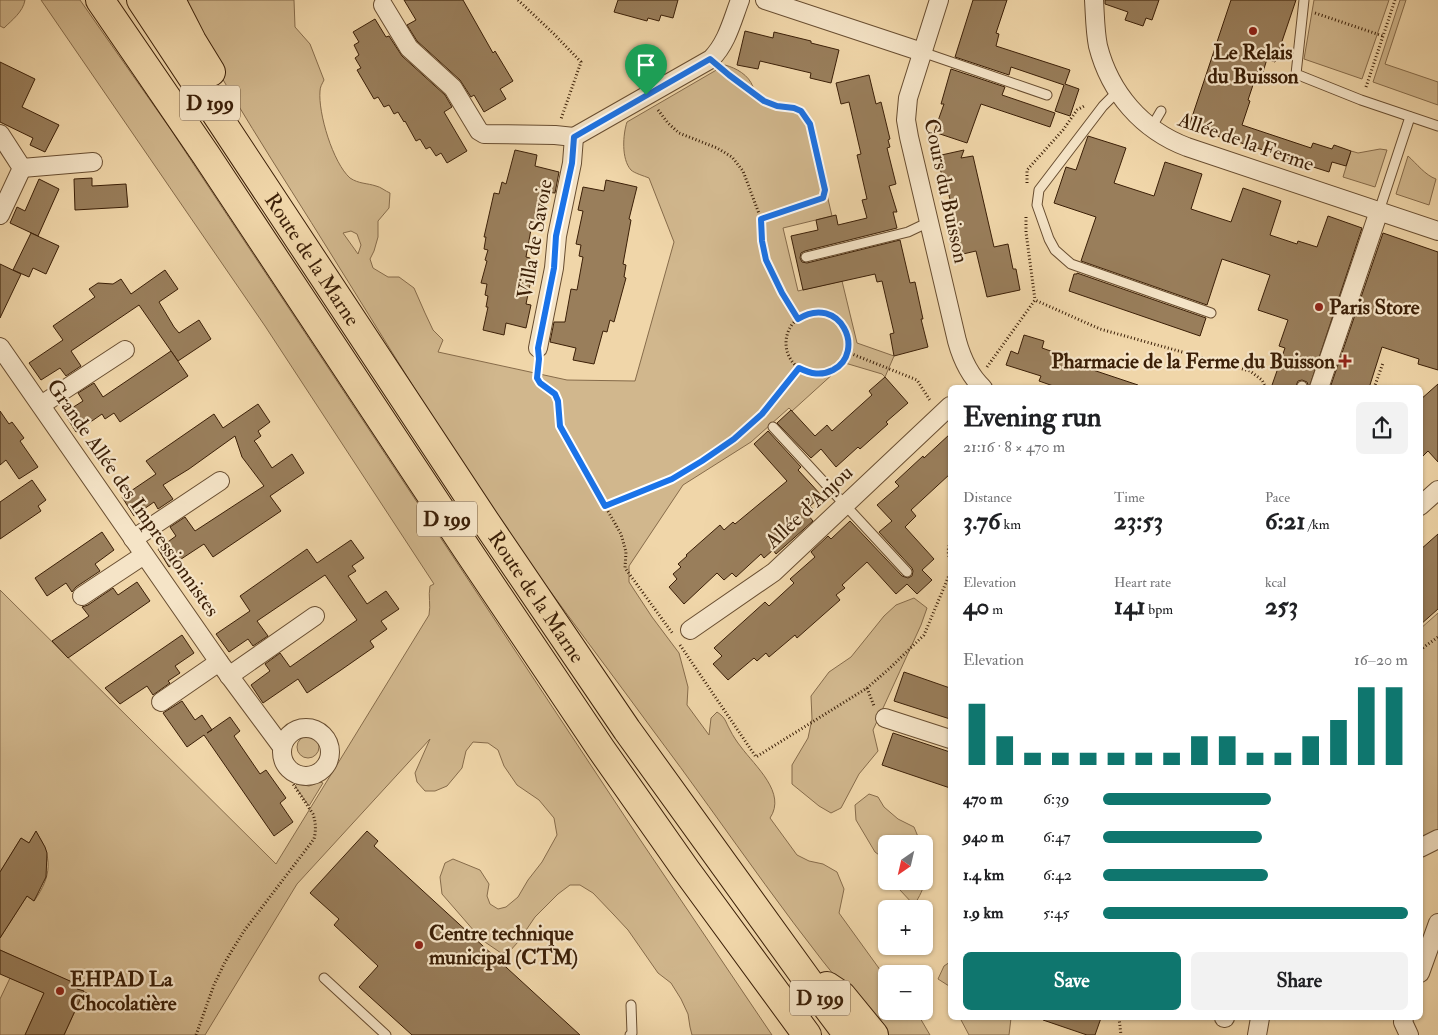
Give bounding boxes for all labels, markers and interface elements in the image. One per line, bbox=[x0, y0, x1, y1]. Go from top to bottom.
marker: Le Relais du Buisson bbox=[1247, 25, 1259, 37]
place label: Le Relais du Buisson bbox=[1207, 39, 1299, 90]
pin bbox=[625, 44, 667, 95]
icon: arrive bbox=[632, 51, 660, 79]
road number: D 199 bbox=[180, 86, 240, 120]
street label: Allée de la Ferme bbox=[1173, 106, 1318, 178]
street label: Cours du Buisson bbox=[918, 116, 975, 266]
street label: Villa de Savoie bbox=[511, 177, 559, 301]
street label: Route de la Marne bbox=[259, 188, 366, 331]
place label: Paris Store bbox=[1329, 294, 1420, 321]
marker: Paris Store bbox=[1313, 301, 1325, 313]
place label: Pharmacie de la Ferme du Buisson bbox=[1051, 348, 1335, 375]
marker: Pharmacie de la Ferme du Buisson bbox=[1339, 355, 1351, 367]
street label: Grande Allée des Impressionnistes bbox=[40, 374, 226, 622]
text: Evening run bbox=[963, 400, 1101, 435]
button: share bbox=[1356, 402, 1408, 454]
text: 21:16 · 8 × 470 m bbox=[963, 437, 1065, 457]
street label: Allée d'Anjou bbox=[759, 459, 859, 555]
text: Distance bbox=[963, 489, 1012, 506]
text: Time bbox=[1114, 489, 1145, 506]
text: Pace bbox=[1265, 489, 1290, 506]
road number: D 199 bbox=[417, 502, 477, 536]
text: 3.76 bbox=[963, 506, 1001, 537]
text: 23:53 bbox=[1114, 506, 1163, 537]
text: 6:21 bbox=[1265, 506, 1305, 537]
text: km bbox=[1001, 516, 1021, 533]
text: /km bbox=[1305, 516, 1330, 533]
street label: Route de la Marne bbox=[482, 526, 591, 668]
text: Elevation bbox=[963, 574, 1016, 591]
text: Heart rate bbox=[1114, 574, 1171, 591]
text: kcal bbox=[1265, 574, 1286, 591]
text: 40 bbox=[963, 591, 989, 622]
text: 141 bbox=[1114, 591, 1145, 622]
text: 253 bbox=[1265, 591, 1298, 622]
text: m bbox=[989, 601, 1003, 618]
text: bpm bbox=[1145, 601, 1173, 618]
text: Elevation bbox=[963, 650, 1024, 670]
text: 16–20 m bbox=[1354, 650, 1408, 670]
text: 470 m bbox=[963, 789, 1003, 809]
text: 6:39 bbox=[1043, 789, 1069, 809]
text: 940 m bbox=[963, 827, 1004, 847]
text: 6:47 bbox=[1043, 827, 1071, 847]
north arrow bbox=[878, 835, 932, 890]
map controls bbox=[878, 835, 933, 1020]
text: 1.4 km bbox=[963, 865, 1004, 885]
text: 6:42 bbox=[1043, 865, 1072, 885]
button: + bbox=[878, 900, 933, 955]
text: 1.9 km bbox=[963, 903, 1003, 923]
text: 5:45 bbox=[1043, 903, 1070, 923]
place label: Centre technique municipal (CTM) bbox=[429, 920, 578, 971]
marker: Centre technique municipal (CTM) bbox=[413, 939, 425, 951]
button: Save bbox=[963, 952, 1181, 1010]
button: Share bbox=[1191, 952, 1408, 1010]
button: − bbox=[878, 965, 933, 1020]
place label: EHPAD La Chocolatière bbox=[70, 966, 177, 1017]
road number: D 199 bbox=[790, 980, 850, 1016]
marker: EHPAD La Chocolatière bbox=[54, 985, 66, 997]

